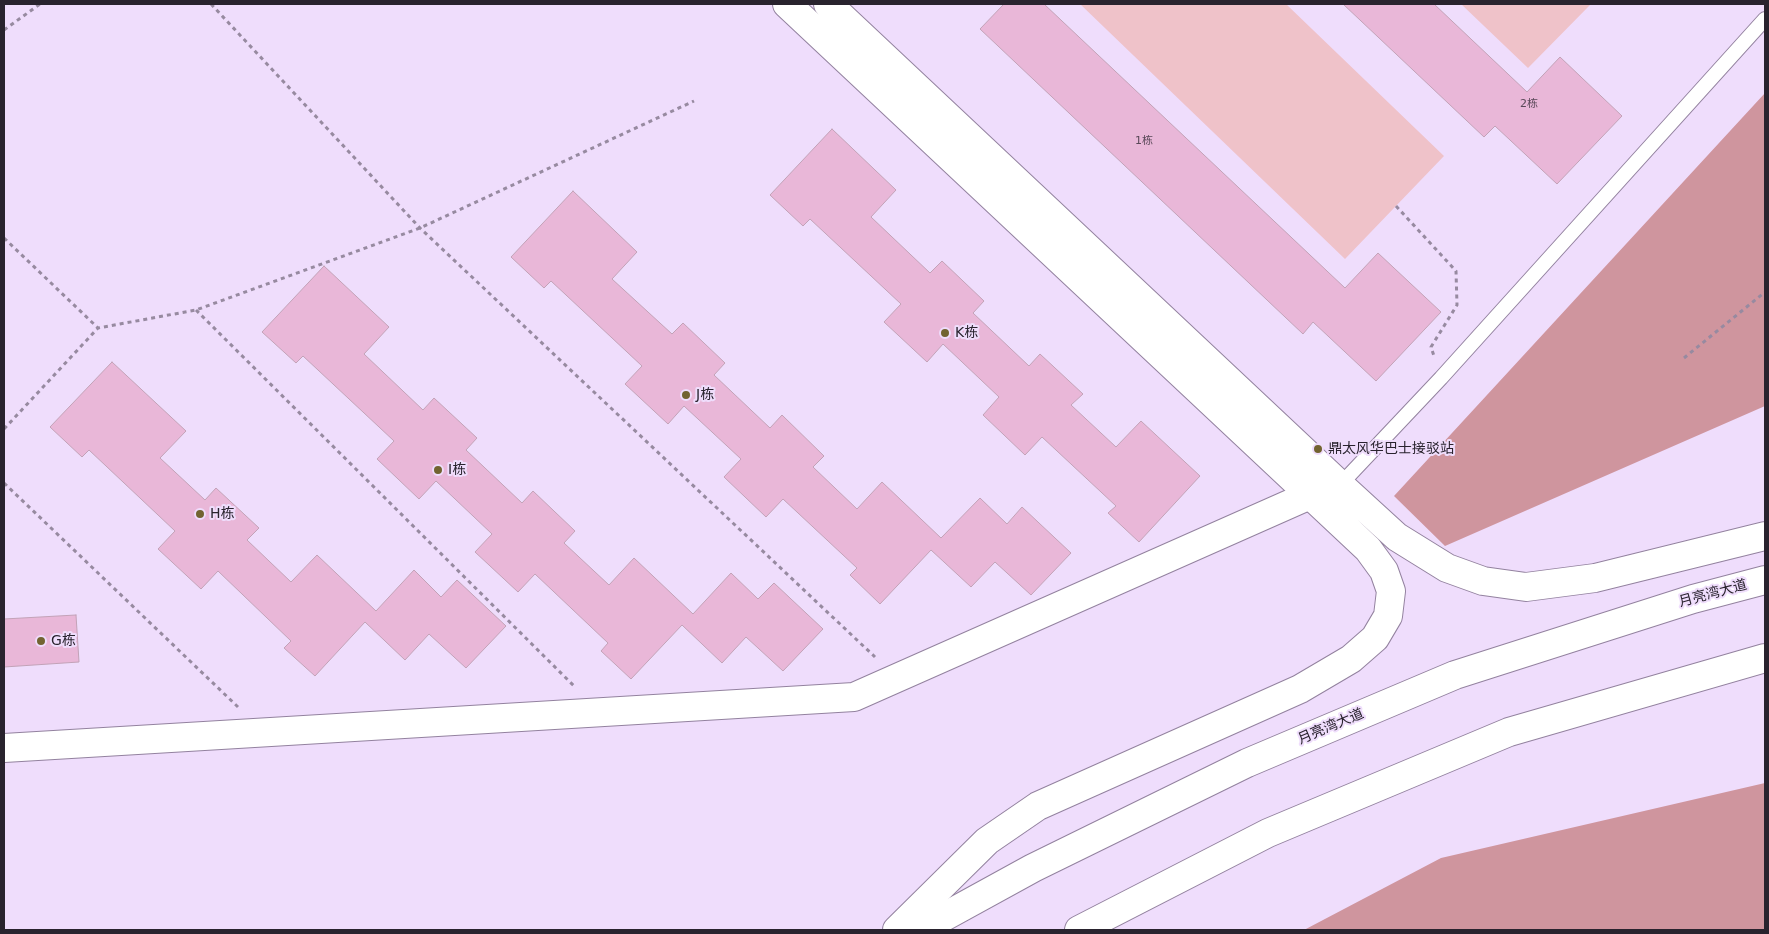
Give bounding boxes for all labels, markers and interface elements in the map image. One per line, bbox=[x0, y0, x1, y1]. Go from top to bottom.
house number: 2栋 bbox=[1520, 97, 1538, 111]
house number: 1栋 bbox=[1135, 134, 1153, 148]
place label: K栋 bbox=[955, 325, 978, 341]
marker: K栋 bbox=[939, 327, 951, 339]
place label: J栋 bbox=[696, 387, 714, 403]
marker: J栋 bbox=[680, 389, 692, 401]
place label: 鼎太风华巴士接驳站 bbox=[1328, 441, 1454, 457]
marker: 鼎太风华巴士接驳站 bbox=[1312, 443, 1324, 455]
place label: I栋 bbox=[448, 462, 466, 478]
marker: I栋 bbox=[432, 464, 444, 476]
place label: H栋 bbox=[210, 506, 235, 522]
marker: H栋 bbox=[194, 508, 206, 520]
street label: 月亮湾大道 bbox=[1677, 577, 1749, 611]
place label: G栋 bbox=[51, 633, 76, 649]
marker: G栋 bbox=[35, 635, 47, 647]
street label: 月亮湾大道 bbox=[1296, 706, 1366, 748]

